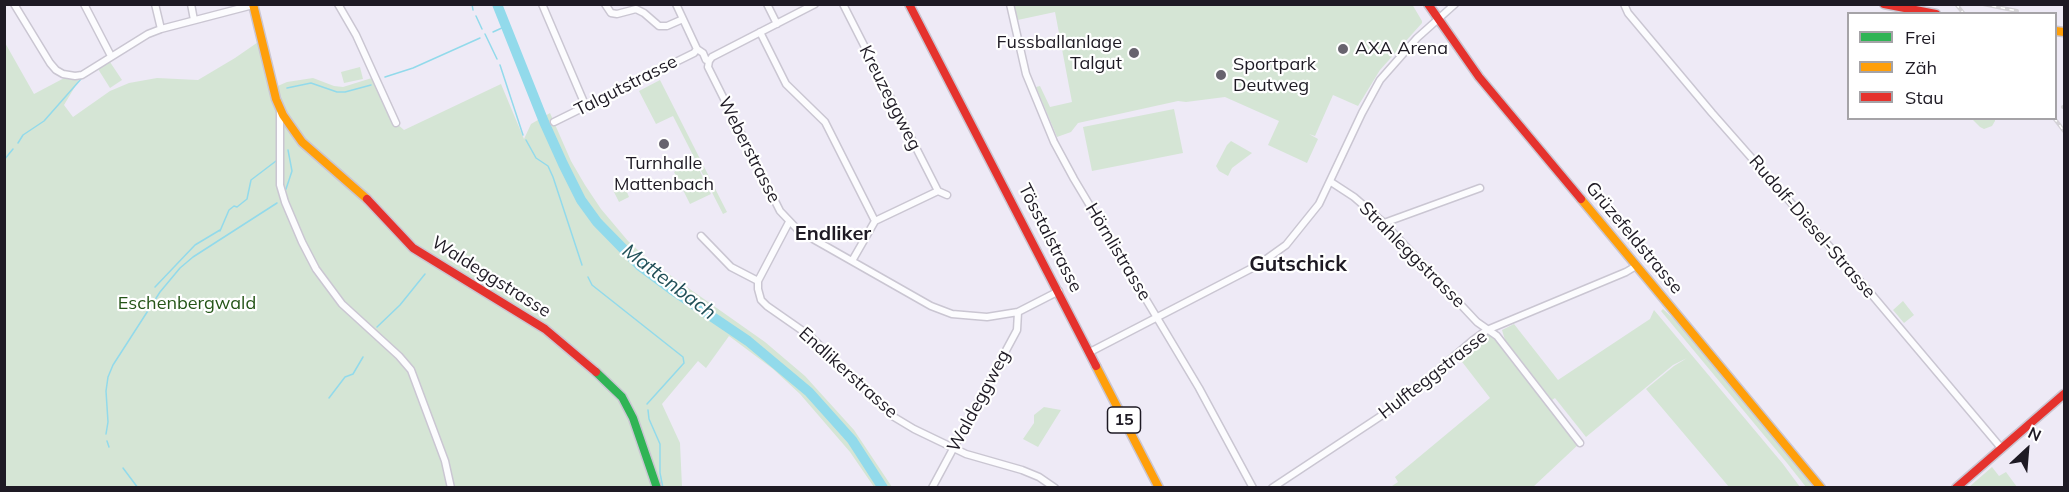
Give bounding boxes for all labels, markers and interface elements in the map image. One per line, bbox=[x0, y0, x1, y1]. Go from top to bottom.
legend bbox=[1847, 12, 2057, 120]
text: Frei bbox=[1905, 26, 1935, 49]
place label: Fussballanlage Talgut bbox=[997, 32, 1122, 74]
place label: AXA Arena bbox=[1355, 38, 1448, 60]
street label: Kreuzeggweg bbox=[854, 42, 926, 154]
marker: AXA Arena bbox=[1336, 42, 1350, 56]
marker: Fussballanlage Talgut bbox=[1127, 46, 1141, 60]
street label: Talgutstrasse bbox=[571, 51, 681, 121]
place label: Sportpark Deutweg bbox=[1233, 54, 1316, 97]
text: Zäh bbox=[1905, 56, 1937, 79]
marker: Sportpark Deutweg bbox=[1214, 68, 1228, 82]
text: Stau bbox=[1905, 86, 1944, 109]
street label: Weberstrasse bbox=[713, 94, 785, 206]
marker: Turnhalle Mattenbach bbox=[657, 137, 671, 151]
street label: Rudolf-Diesel-Strasse bbox=[1744, 151, 1880, 303]
place label: Turnhalle Mattenbach bbox=[614, 153, 714, 195]
street label: Grüzefeldstrasse bbox=[1581, 178, 1687, 298]
street label: Tösstalstrasse bbox=[1013, 180, 1087, 296]
street label: Strahleggstrasse bbox=[1354, 197, 1470, 313]
street label: Hörnlistrasse bbox=[1080, 199, 1156, 305]
district label: Endliker bbox=[795, 222, 871, 246]
street label: Waldeggstrasse bbox=[427, 232, 555, 322]
water label: Mattenbach bbox=[617, 239, 721, 325]
district label: Gutschick bbox=[1249, 252, 1347, 278]
park label: Eschenbergwald bbox=[118, 293, 256, 315]
street label: Endlikerstrasse bbox=[794, 323, 902, 423]
street label: Hulfteggstrasse bbox=[1374, 326, 1492, 424]
street label: Waldeggweg bbox=[943, 346, 1015, 456]
road number: 15 bbox=[1108, 407, 1140, 433]
north arrow bbox=[1997, 420, 2057, 480]
text: N bbox=[2025, 422, 2045, 445]

